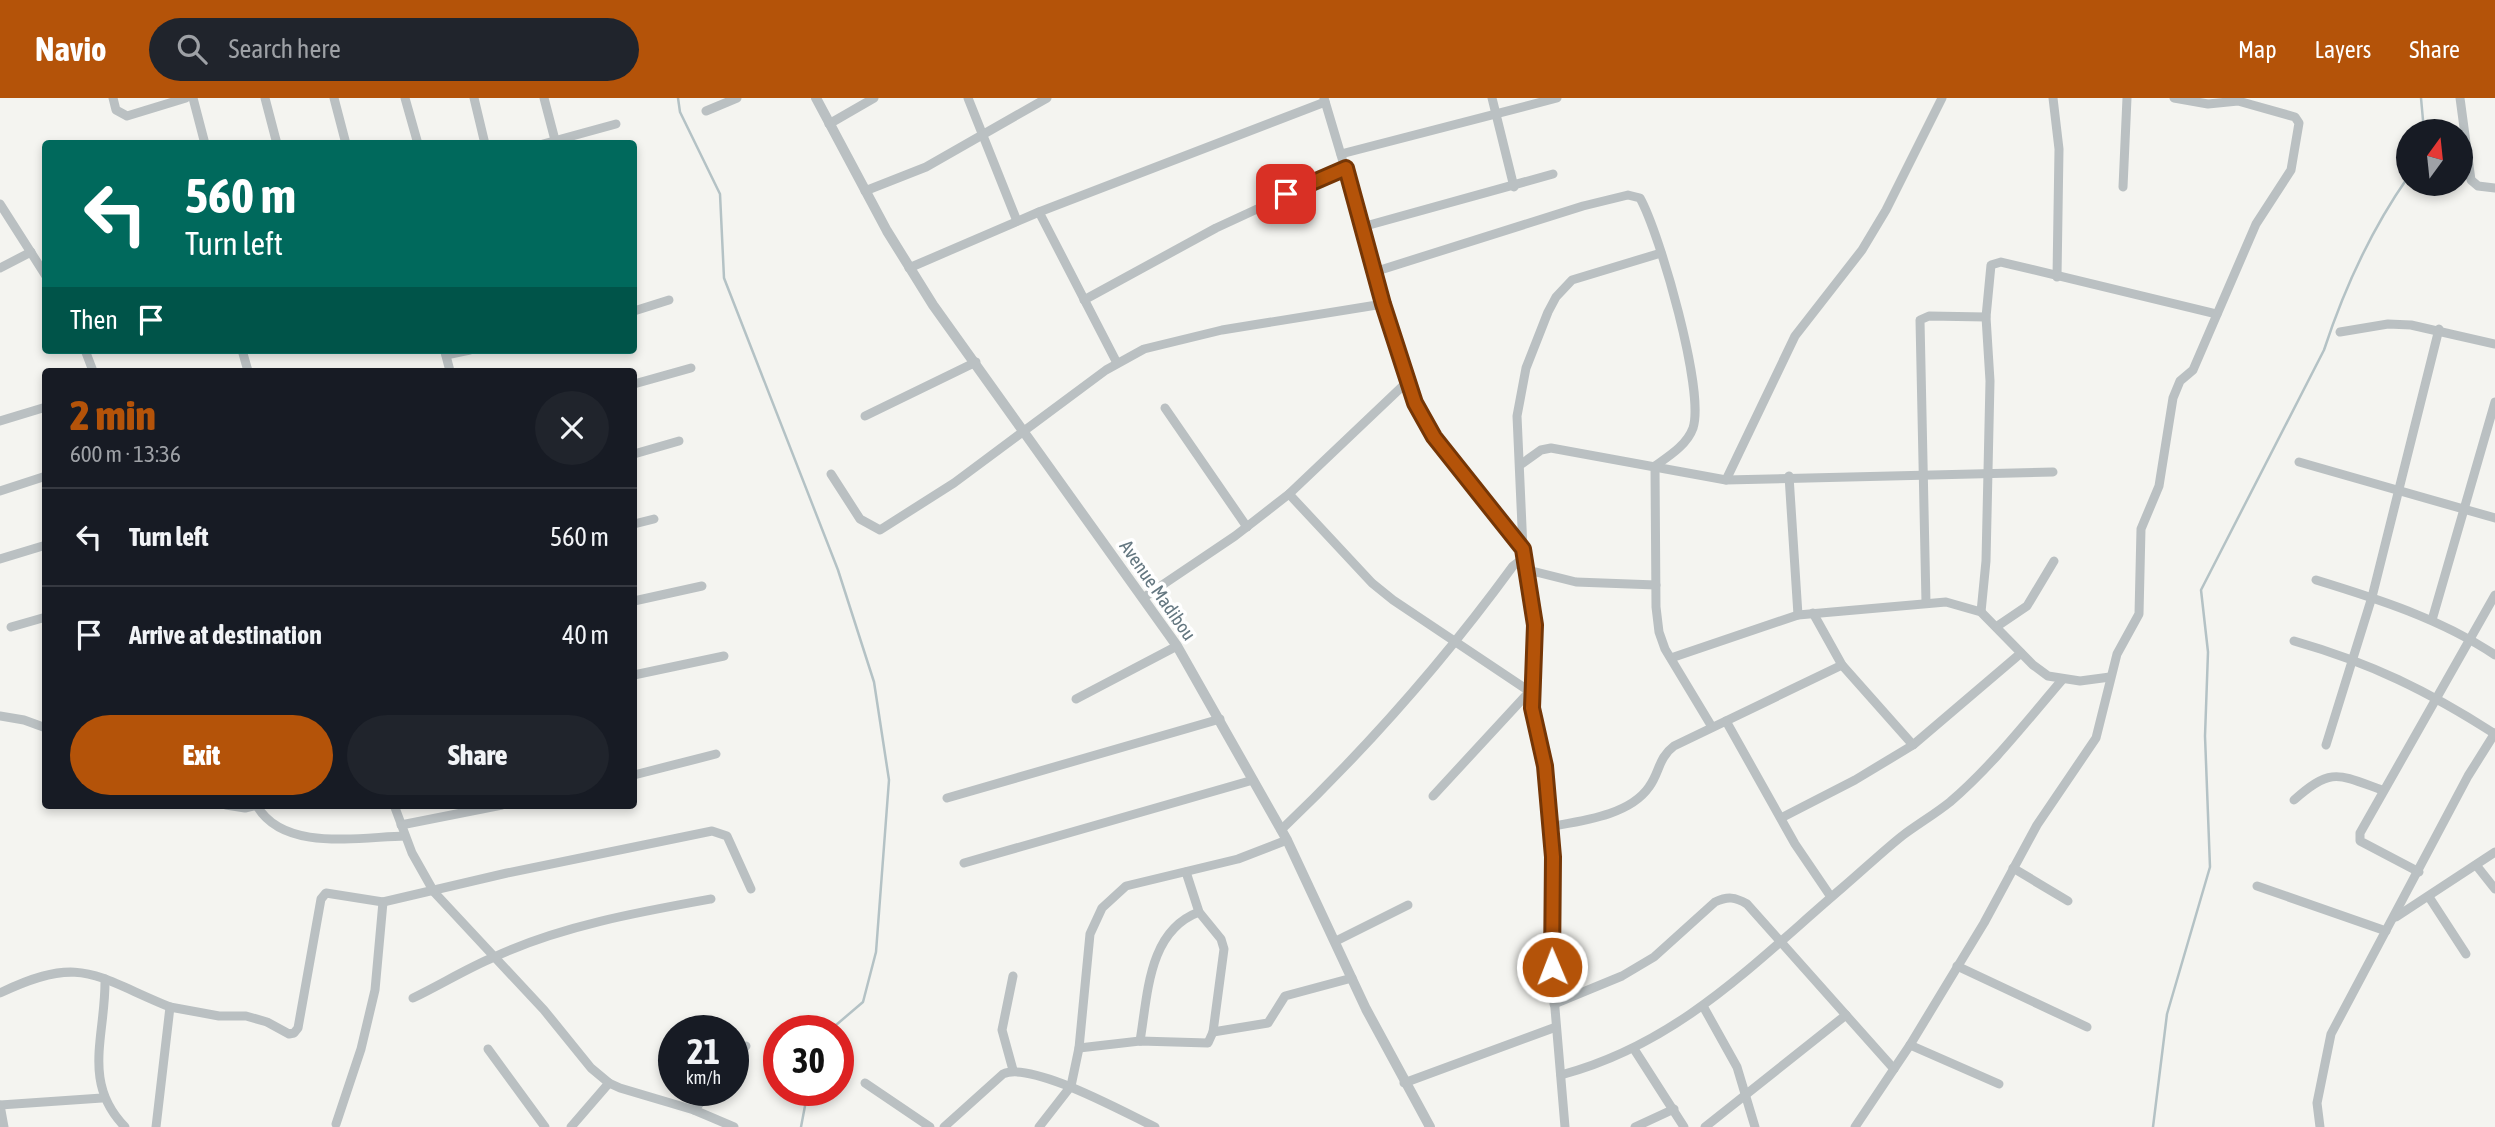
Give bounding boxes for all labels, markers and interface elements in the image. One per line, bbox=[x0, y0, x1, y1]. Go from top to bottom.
search box bbox=[149, 18, 639, 81]
text: Navio bbox=[35, 30, 107, 68]
icon: search bbox=[173, 30, 211, 68]
text: Search here bbox=[229, 34, 341, 64]
text: Map bbox=[2238, 36, 2277, 63]
text: Layers bbox=[2315, 36, 2371, 63]
text: Share bbox=[2409, 36, 2460, 63]
north arrow bbox=[2396, 119, 2473, 196]
map controls bbox=[2396, 119, 2473, 196]
pin bbox=[1256, 164, 1316, 224]
text: 560 m bbox=[185, 167, 296, 223]
icon: left bbox=[70, 168, 161, 259]
icon: arrive bbox=[1267, 175, 1305, 213]
text: Turn left bbox=[185, 225, 283, 262]
icon: arrive bbox=[132, 301, 170, 339]
text: Then bbox=[70, 305, 118, 335]
text: 2 min bbox=[70, 391, 156, 439]
button: close bbox=[535, 391, 609, 465]
text: 600 m · 13:36 bbox=[70, 441, 181, 467]
icon: left bbox=[70, 518, 108, 556]
text: Turn left bbox=[129, 522, 209, 552]
text: 560 m bbox=[550, 522, 609, 552]
street label: Avenue Madibou bbox=[1115, 536, 1201, 644]
icon: arrive bbox=[70, 616, 108, 654]
text: Arrive at destination bbox=[129, 620, 322, 650]
text: 40 m bbox=[562, 620, 609, 650]
button: Exit bbox=[70, 715, 333, 795]
button: Share bbox=[347, 715, 609, 795]
position arrow bbox=[1515, 930, 1589, 1004]
speed limit sign: 30 bbox=[763, 1015, 854, 1106]
text: 21 bbox=[687, 1031, 720, 1071]
text: km/h bbox=[686, 1067, 721, 1088]

